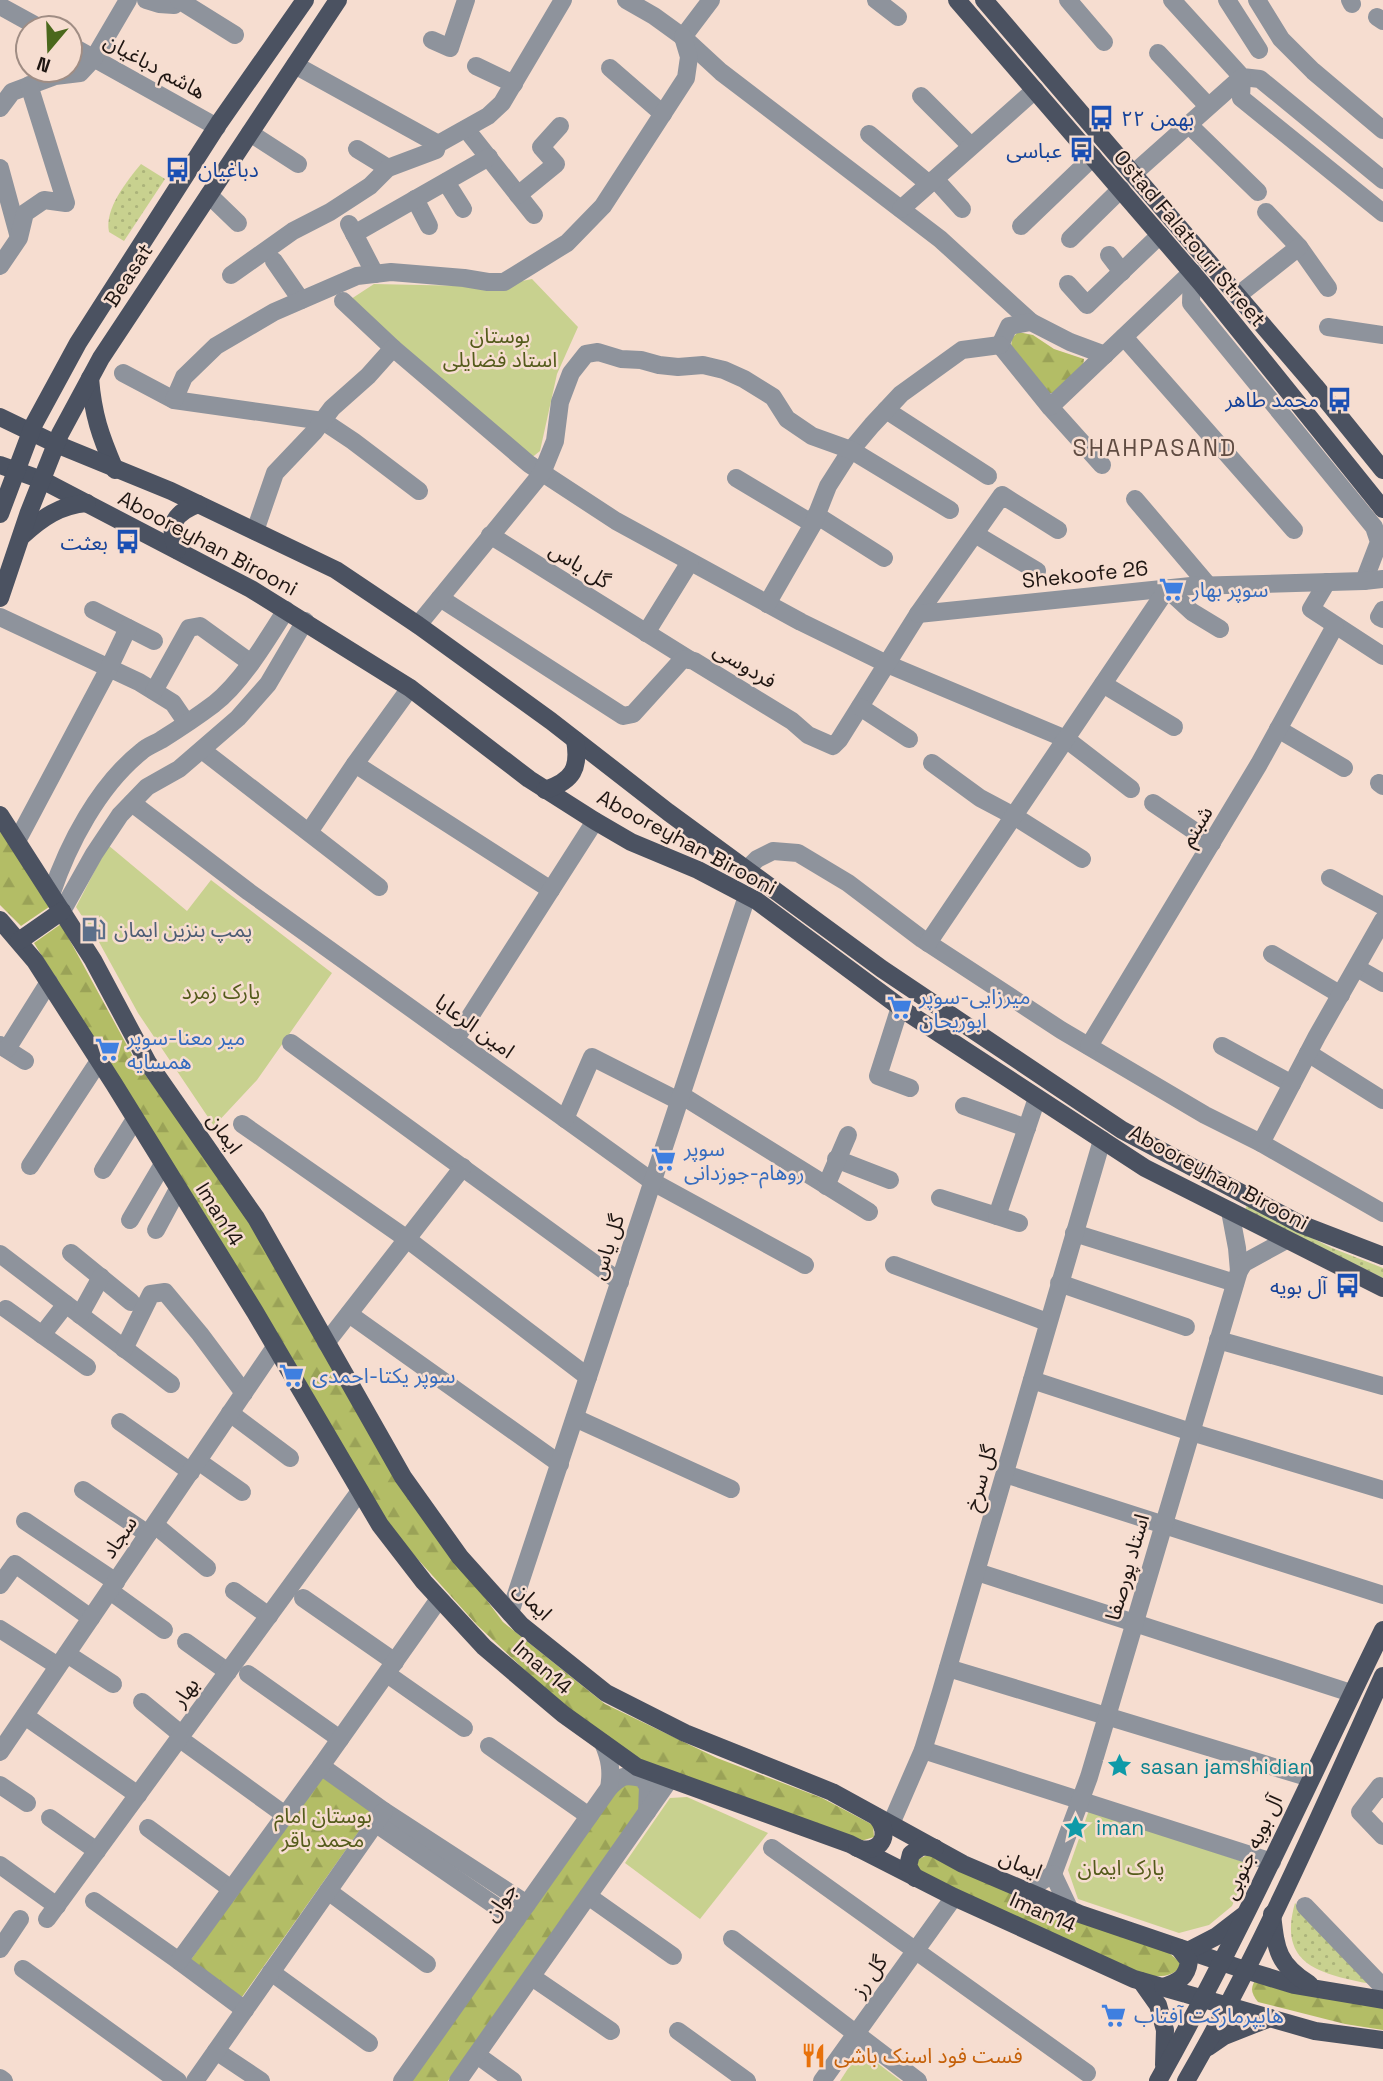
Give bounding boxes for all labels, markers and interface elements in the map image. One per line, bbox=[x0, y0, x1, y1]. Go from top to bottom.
north arrow bbox=[14, 14, 84, 84]
street label: هاشم دباغیان bbox=[98, 27, 211, 107]
text: N bbox=[34, 51, 54, 78]
bus stop icon: ۲۲ بهمن bbox=[1087, 104, 1115, 132]
place label: ۲۲ بهمن bbox=[1121, 105, 1194, 132]
bus stop icon: عباسی bbox=[1068, 136, 1096, 164]
place label: عباسی bbox=[1006, 137, 1062, 164]
street label: Ostad Falatouri Street bbox=[1108, 144, 1272, 332]
bus stop icon: دباغیان bbox=[164, 155, 192, 183]
place label: دباغیان bbox=[198, 156, 259, 183]
street label: Beasat bbox=[98, 238, 158, 312]
park label: بوستان استاد فضایلی bbox=[443, 322, 557, 373]
bus stop icon: محمد طاهر bbox=[1325, 385, 1353, 413]
place label: محمد طاهر bbox=[1224, 386, 1319, 413]
district label: SHAHPASAND bbox=[1073, 433, 1237, 463]
street label: Abooreyhan Birooni bbox=[114, 484, 302, 602]
bus stop icon: بعثت bbox=[114, 528, 142, 556]
place label: بعثت bbox=[61, 529, 108, 556]
street label: گل یاس bbox=[544, 536, 616, 594]
street label: Shekoofe 26 bbox=[1021, 554, 1149, 594]
supermarket icon: سوپر بهار bbox=[1158, 575, 1186, 603]
place label: سوپر بهار bbox=[1191, 576, 1268, 603]
street label: فردوسی bbox=[709, 636, 781, 694]
street label: Abooreyhan Birooni bbox=[593, 783, 781, 901]
street label: شبنم bbox=[1173, 801, 1220, 852]
fuel station icon: پمپ بنزین ایمان bbox=[80, 915, 108, 943]
place label: پمپ بنزین ایمان bbox=[114, 916, 252, 943]
park label: پارک زمرد bbox=[182, 978, 260, 1005]
place label: میرزایی-سوپر ابوریحان bbox=[918, 983, 1031, 1034]
street label: امین الرعایا bbox=[430, 988, 520, 1064]
supermarket icon: میرزایی-سوپر ابوریحان bbox=[885, 994, 913, 1022]
place label: میر معنا-سوپر همسایه bbox=[126, 1024, 245, 1075]
supermarket icon: میر معنا-سوپر همسایه bbox=[93, 1035, 121, 1063]
street label: ایمان bbox=[201, 1107, 249, 1159]
street label: Abooreyhan Birooni bbox=[1125, 1118, 1313, 1236]
place label: سوپر روهام-جوزدانی bbox=[683, 1135, 804, 1189]
supermarket icon: سوپر روهام-جوزدانی bbox=[650, 1146, 678, 1174]
street label: Iman14 bbox=[190, 1177, 250, 1251]
street label: گل یاس bbox=[584, 1211, 630, 1283]
bus stop icon: آل بویه bbox=[1333, 1272, 1361, 1300]
place label: آل بویه bbox=[1270, 1273, 1328, 1300]
supermarket icon: سوپر یکتا-احمدی bbox=[278, 1361, 306, 1389]
place label: سوپر یکتا-احمدی bbox=[312, 1362, 455, 1389]
street label: گل سرخ bbox=[958, 1441, 1004, 1515]
street label: سجاد bbox=[95, 1510, 143, 1564]
street label: استاد پورصفا bbox=[1099, 1511, 1155, 1623]
street label: ایمان bbox=[508, 1576, 558, 1626]
street label: Iman14 bbox=[508, 1634, 578, 1700]
street label: بهار bbox=[165, 1672, 205, 1713]
place icon: sasan jamshidian bbox=[1106, 1752, 1134, 1780]
place label: sasan jamshidian bbox=[1140, 1753, 1312, 1780]
street label: آل بویه جنوبی bbox=[1216, 1789, 1288, 1904]
park label: بوستان امام محمد باقر bbox=[274, 1802, 372, 1853]
place icon: iman bbox=[1062, 1813, 1090, 1841]
place label: iman bbox=[1096, 1814, 1144, 1841]
street label: ایمان bbox=[996, 1843, 1046, 1885]
park label: پارک ایمان bbox=[1078, 1854, 1164, 1881]
street label: جوان bbox=[477, 1877, 523, 1927]
street label: Iman14 bbox=[1006, 1885, 1080, 1939]
street label: گل رز bbox=[845, 1950, 893, 2003]
supermarket icon: هایپرمارکت آفتاب bbox=[1100, 2001, 1128, 2029]
place label: هایپرمارکت آفتاب bbox=[1134, 2002, 1284, 2029]
restaurant icon: فست فود اسنک باشی bbox=[800, 2041, 828, 2069]
place label: فست فود اسنک باشی bbox=[834, 2042, 1023, 2069]

